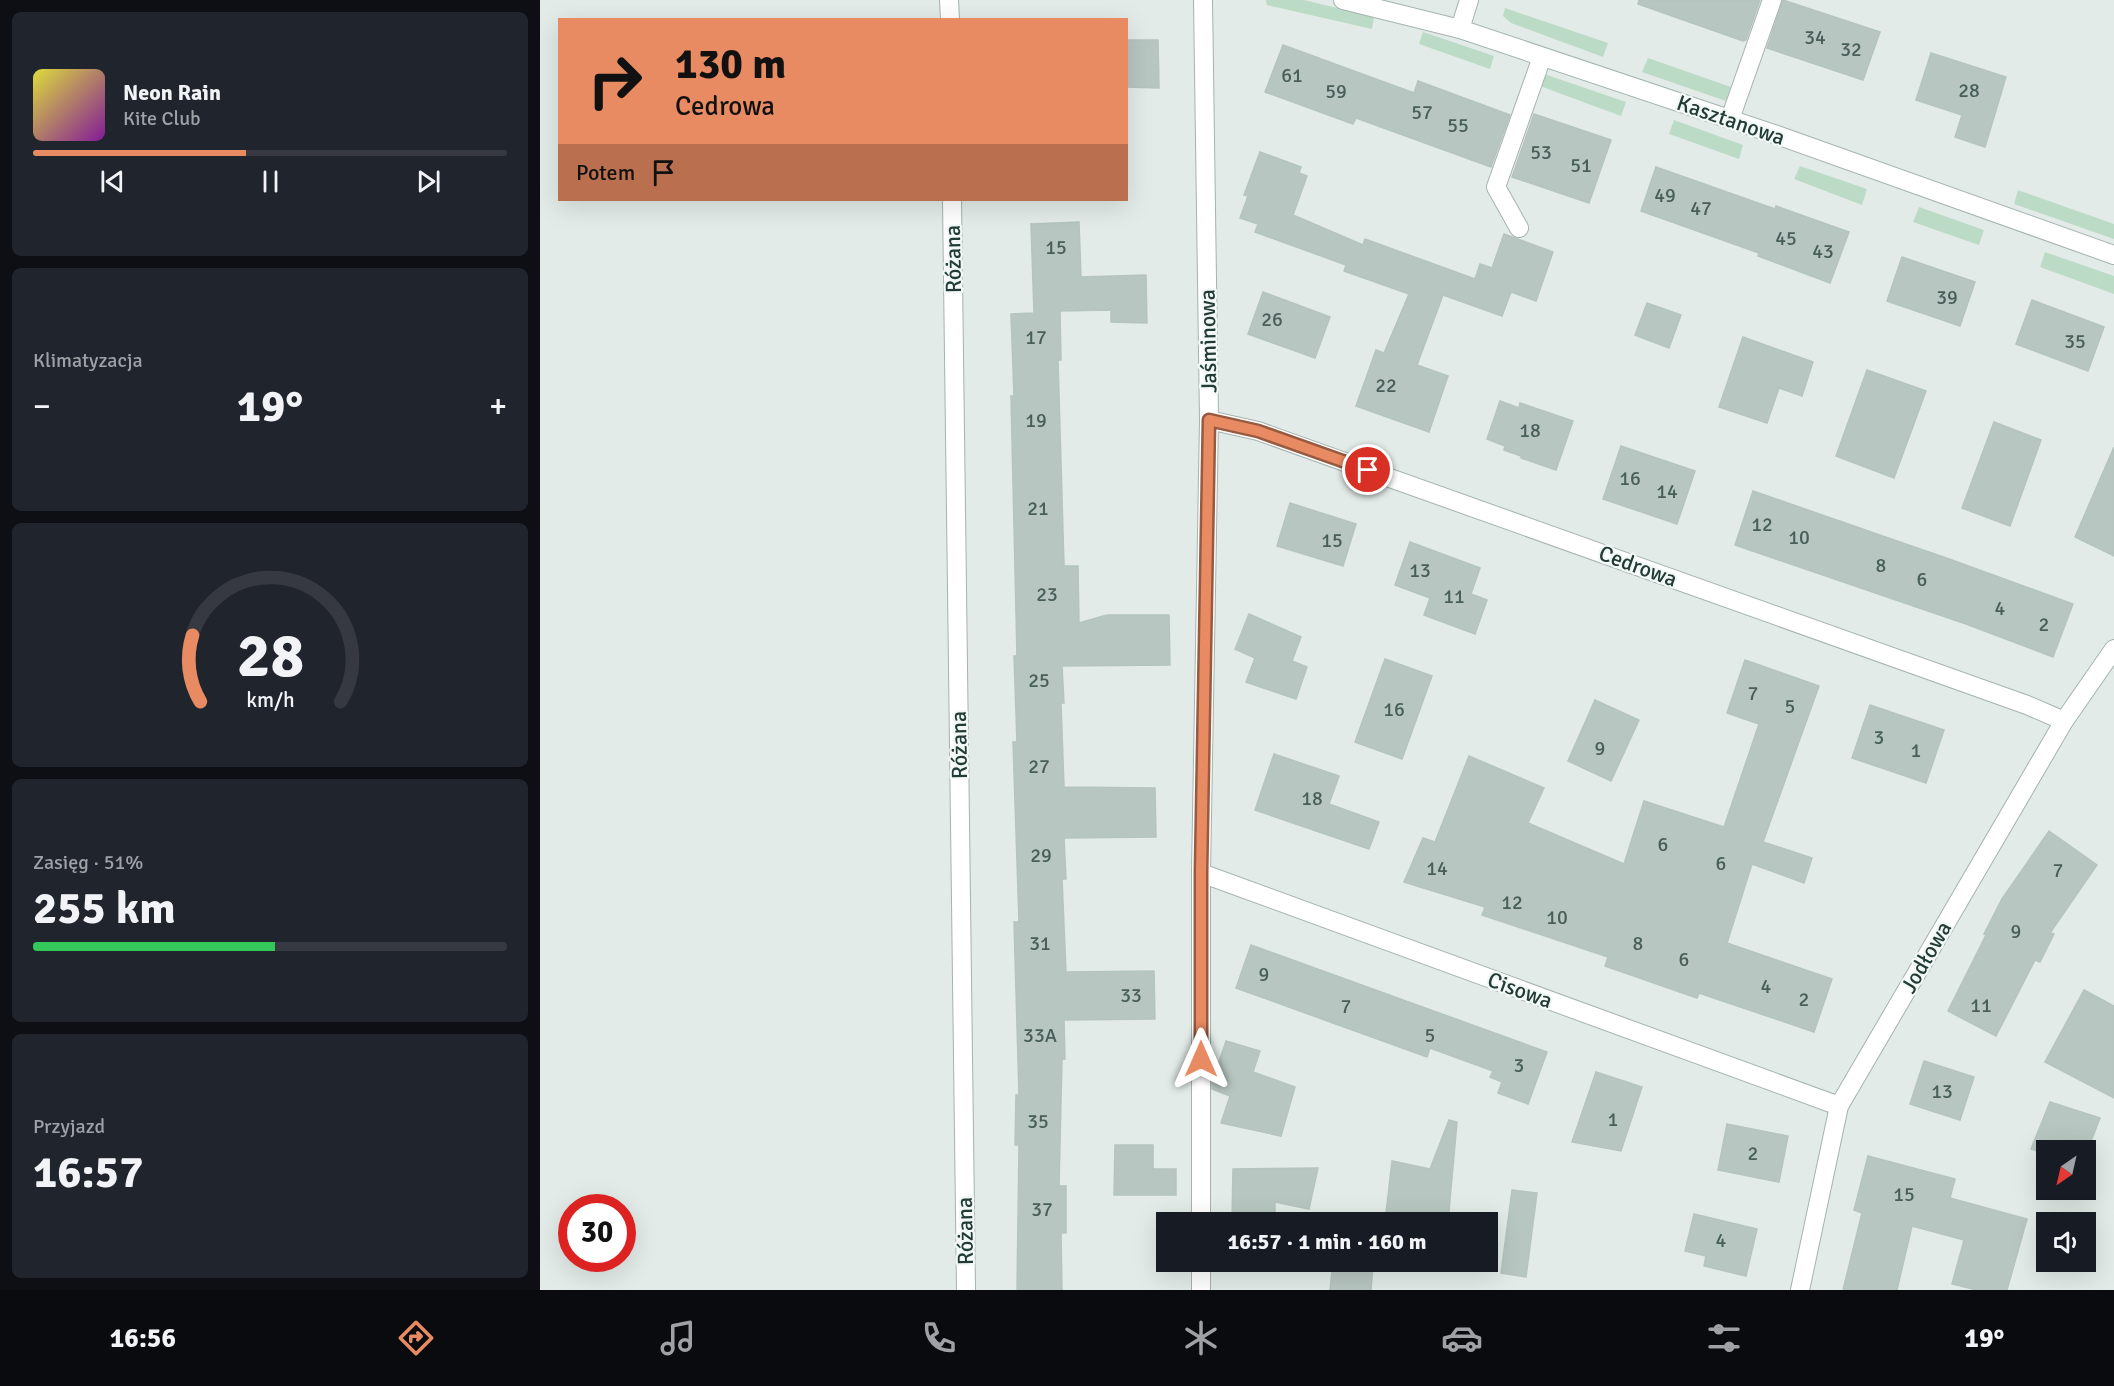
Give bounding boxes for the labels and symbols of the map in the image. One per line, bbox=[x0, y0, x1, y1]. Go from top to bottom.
house number: 34 bbox=[1804, 25, 1826, 50]
house number: 32 bbox=[1840, 37, 1862, 62]
house number: 61 bbox=[1281, 63, 1303, 88]
house number: 28 bbox=[1958, 78, 1980, 103]
house number: 59 bbox=[1325, 79, 1347, 104]
street label: Kasztanowa bbox=[1673, 89, 1789, 151]
house number: 57 bbox=[1411, 100, 1433, 125]
house number: 55 bbox=[1447, 113, 1469, 138]
house number: 53 bbox=[1530, 140, 1552, 165]
house number: 51 bbox=[1570, 153, 1592, 178]
house number: 49 bbox=[1654, 183, 1676, 208]
house number: 47 bbox=[1690, 196, 1712, 221]
street label: Różana bbox=[939, 225, 967, 293]
house number: 45 bbox=[1775, 226, 1797, 251]
house number: 15 bbox=[1045, 235, 1067, 260]
house number: 43 bbox=[1812, 239, 1834, 264]
house number: 39 bbox=[1936, 285, 1958, 310]
street label: Jaśminowa bbox=[1194, 289, 1222, 393]
house number: 26 bbox=[1261, 307, 1283, 332]
house number: 17 bbox=[1025, 325, 1047, 350]
house number: 35 bbox=[2064, 329, 2086, 354]
house number: 22 bbox=[1375, 373, 1397, 398]
house number: 19 bbox=[1025, 408, 1047, 433]
house number: 18 bbox=[1519, 418, 1541, 443]
pin bbox=[1342, 444, 1393, 495]
house number: 16 bbox=[1619, 466, 1641, 491]
house number: 14 bbox=[1656, 479, 1678, 504]
house number: 21 bbox=[1027, 496, 1049, 521]
house number: 12 bbox=[1751, 512, 1773, 537]
house number: 10 bbox=[1788, 525, 1810, 550]
house number: 15 bbox=[1321, 528, 1343, 553]
street label: Cedrowa bbox=[1595, 539, 1681, 593]
house number: 8 bbox=[1876, 553, 1886, 578]
house number: 13 bbox=[1409, 558, 1431, 583]
house number: 6 bbox=[1917, 567, 1927, 592]
house number: 23 bbox=[1036, 582, 1058, 607]
house number: 11 bbox=[1443, 584, 1465, 609]
house number: 4 bbox=[1995, 596, 2006, 621]
house number: 2 bbox=[2039, 612, 2049, 637]
house number: 25 bbox=[1028, 668, 1050, 693]
house number: 7 bbox=[1748, 681, 1758, 706]
house number: 5 bbox=[1785, 694, 1795, 719]
house number: 16 bbox=[1383, 697, 1405, 722]
street label: Różana bbox=[945, 711, 973, 779]
house number: 3 bbox=[1874, 725, 1884, 750]
house number: 9 bbox=[1595, 736, 1605, 761]
house number: 1 bbox=[1911, 738, 1921, 763]
house number: 27 bbox=[1028, 754, 1050, 779]
house number: 18 bbox=[1301, 786, 1323, 811]
house number: 6 bbox=[1658, 832, 1668, 857]
house number: 29 bbox=[1030, 843, 1052, 868]
house number: 6 bbox=[1716, 851, 1726, 876]
house number: 14 bbox=[1426, 856, 1448, 881]
house number: 7 bbox=[2053, 858, 2063, 883]
house number: 12 bbox=[1501, 890, 1523, 915]
house number: 10 bbox=[1546, 905, 1568, 930]
street label: Jodłowa bbox=[1895, 916, 1957, 998]
house number: 9 bbox=[2011, 919, 2021, 944]
house number: 31 bbox=[1029, 931, 1051, 956]
house number: 8 bbox=[1633, 931, 1643, 956]
house number: 6 bbox=[1679, 947, 1689, 972]
house number: 9 bbox=[1259, 962, 1269, 987]
street label: Cisowa bbox=[1484, 966, 1556, 1014]
house number: 4 bbox=[1761, 974, 1772, 999]
house number: 33 bbox=[1120, 983, 1142, 1008]
house number: 2 bbox=[1799, 987, 1809, 1012]
house number: 11 bbox=[1970, 993, 1992, 1018]
house number: 7 bbox=[1341, 994, 1351, 1019]
house number: 33A bbox=[1023, 1023, 1057, 1048]
house number: 5 bbox=[1425, 1023, 1435, 1048]
position arrow bbox=[1169, 1027, 1233, 1091]
house number: 3 bbox=[1514, 1053, 1524, 1078]
house number: 13 bbox=[1931, 1079, 1953, 1104]
house number: 1 bbox=[1608, 1107, 1618, 1132]
house number: 35 bbox=[1027, 1109, 1049, 1134]
north arrow bbox=[2036, 1140, 2096, 1200]
house number: 2 bbox=[1748, 1141, 1758, 1166]
house number: 15 bbox=[1893, 1182, 1915, 1207]
speed limit sign: 30 bbox=[558, 1194, 636, 1272]
street label: Różana bbox=[951, 1197, 979, 1265]
house number: 37 bbox=[1031, 1197, 1053, 1222]
house number: 4 bbox=[1716, 1228, 1727, 1253]

